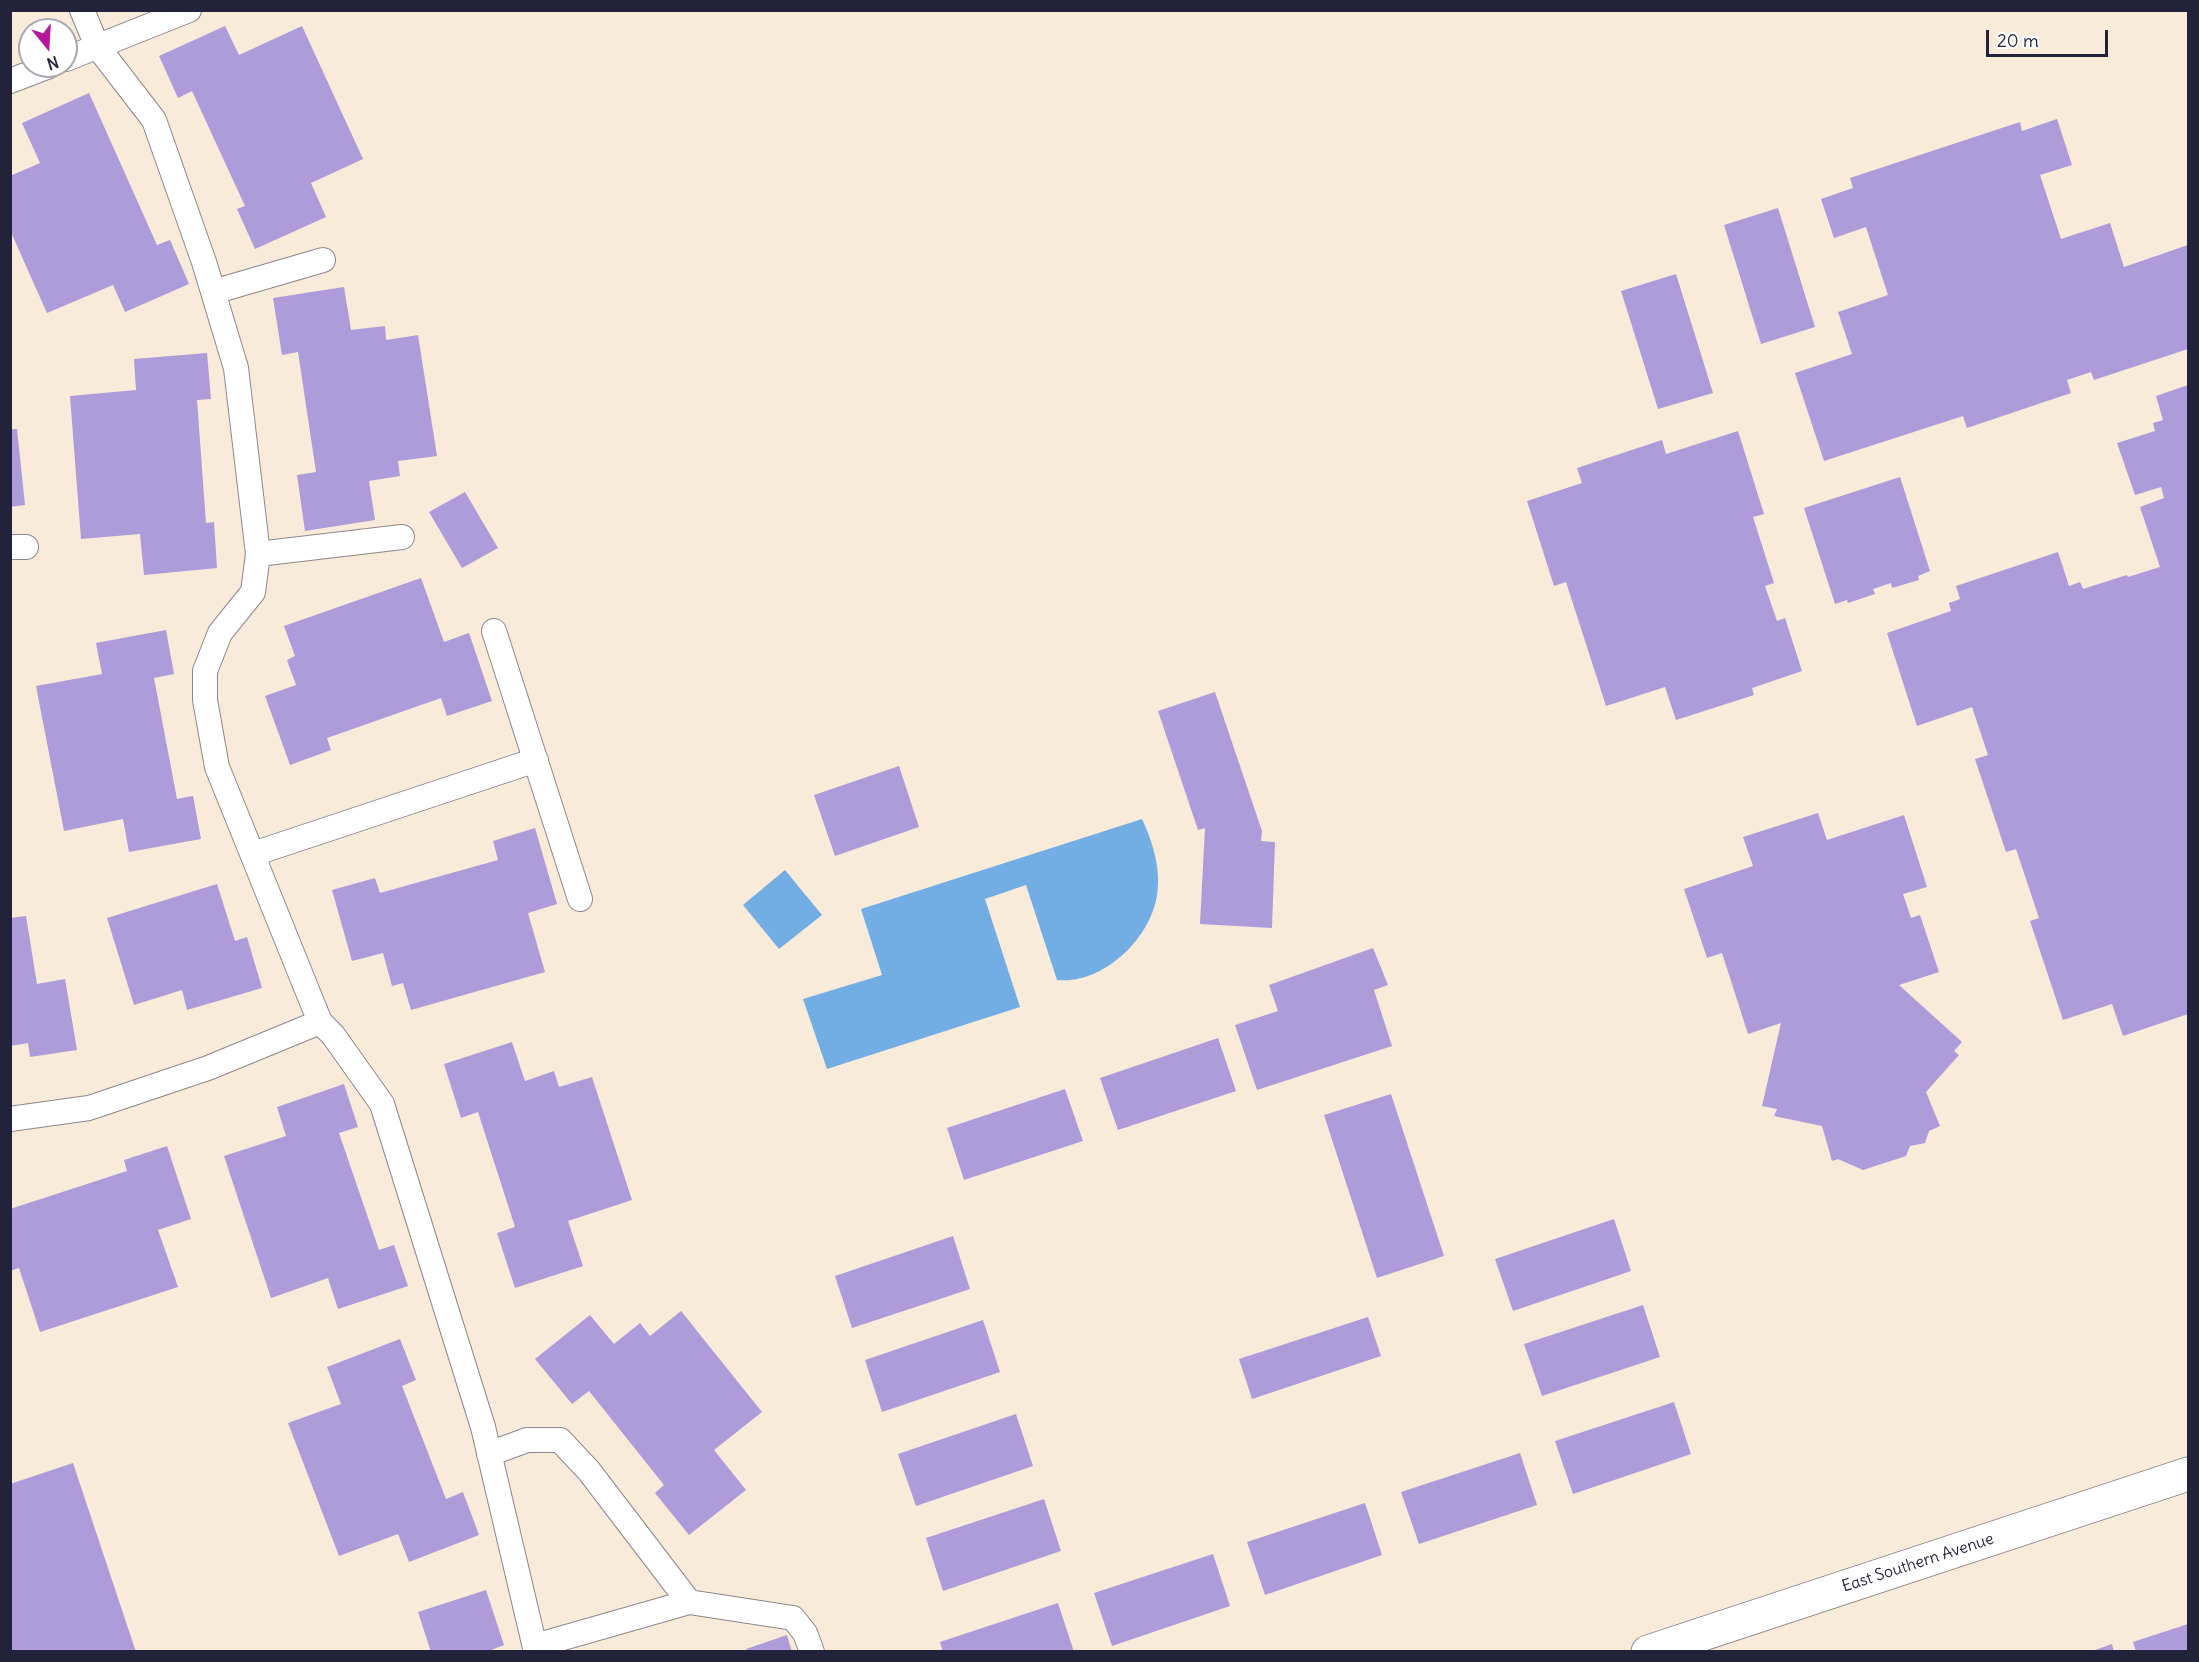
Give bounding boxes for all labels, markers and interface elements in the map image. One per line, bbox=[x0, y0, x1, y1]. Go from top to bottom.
north arrow bbox=[18, 18, 78, 78]
scale bar bbox=[1989, 18, 2110, 56]
text: 20 m bbox=[1997, 29, 2039, 52]
text: N bbox=[45, 52, 61, 74]
street label: East Southern Avenue bbox=[1840, 1529, 1996, 1597]

